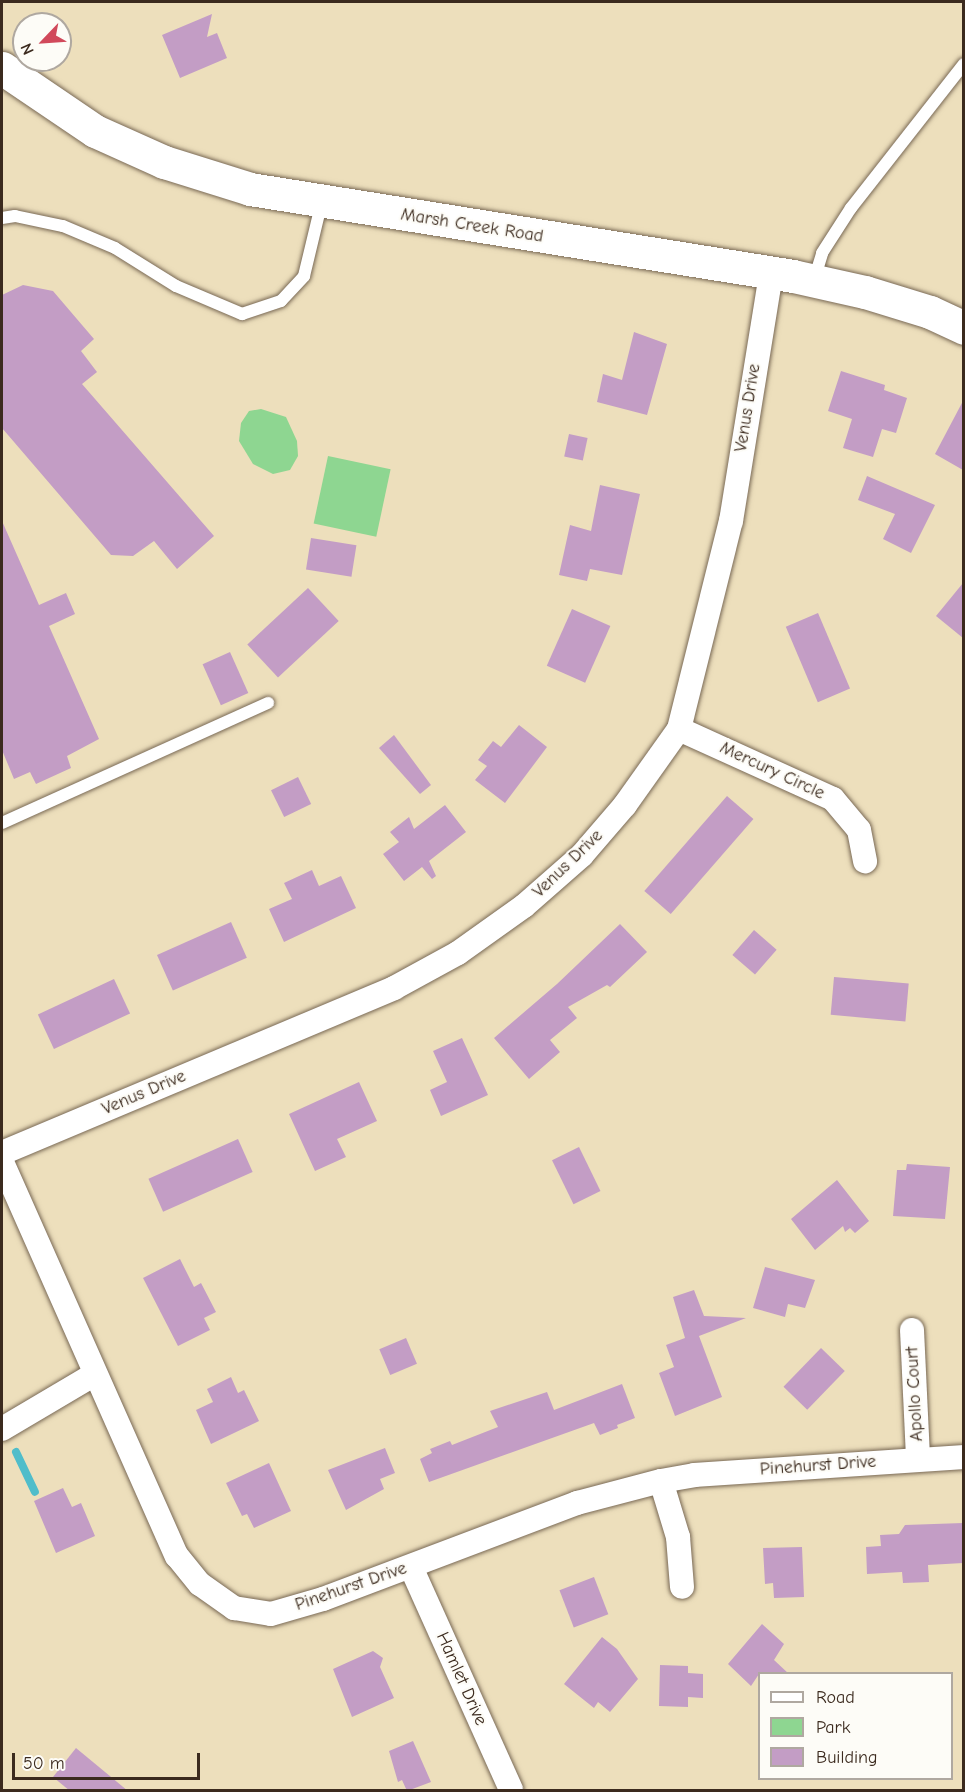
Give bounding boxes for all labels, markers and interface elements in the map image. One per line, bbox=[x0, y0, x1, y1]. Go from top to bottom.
north arrow bbox=[12, 12, 72, 72]
text: N bbox=[17, 40, 38, 57]
street label: Marsh Creek Road bbox=[399, 204, 545, 248]
street label: Venus Drive bbox=[730, 362, 766, 454]
street label: Mercury Circle bbox=[716, 737, 828, 805]
street label: Venus Drive bbox=[528, 825, 608, 903]
street label: Venus Drive bbox=[99, 1066, 189, 1120]
street label: Apollo Court bbox=[902, 1346, 928, 1442]
street label: Pinehurst Drive bbox=[759, 1451, 877, 1481]
street label: Pinehurst Drive bbox=[292, 1558, 410, 1616]
street label: Hamlet Drive bbox=[431, 1629, 491, 1729]
legend bbox=[758, 1672, 953, 1780]
text: Road bbox=[816, 1687, 855, 1708]
text: Park bbox=[816, 1717, 850, 1738]
scale bar bbox=[15, 1741, 202, 1779]
text: Building bbox=[816, 1747, 878, 1768]
text: 50 m bbox=[23, 1753, 65, 1774]

